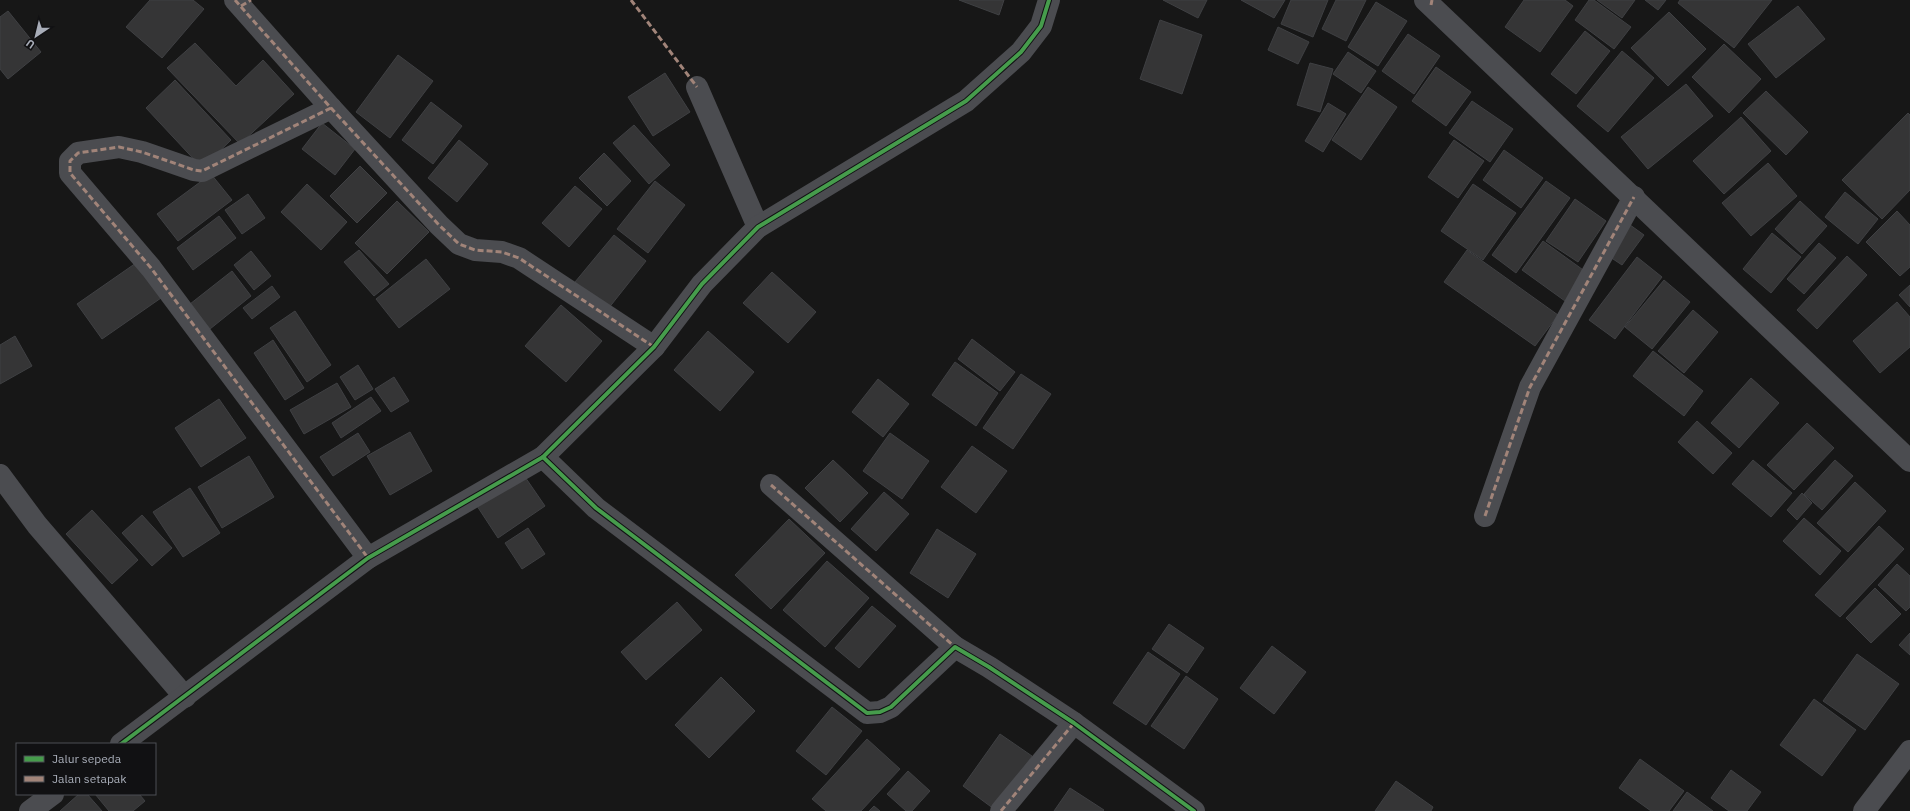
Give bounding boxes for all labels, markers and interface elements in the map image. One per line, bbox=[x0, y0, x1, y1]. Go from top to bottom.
north arrow bbox=[16, 16, 56, 56]
text: U bbox=[23, 36, 37, 52]
legend bbox=[16, 743, 156, 795]
text: Jalur sepeda bbox=[52, 751, 122, 766]
text: Jalan setapak bbox=[52, 771, 127, 786]

